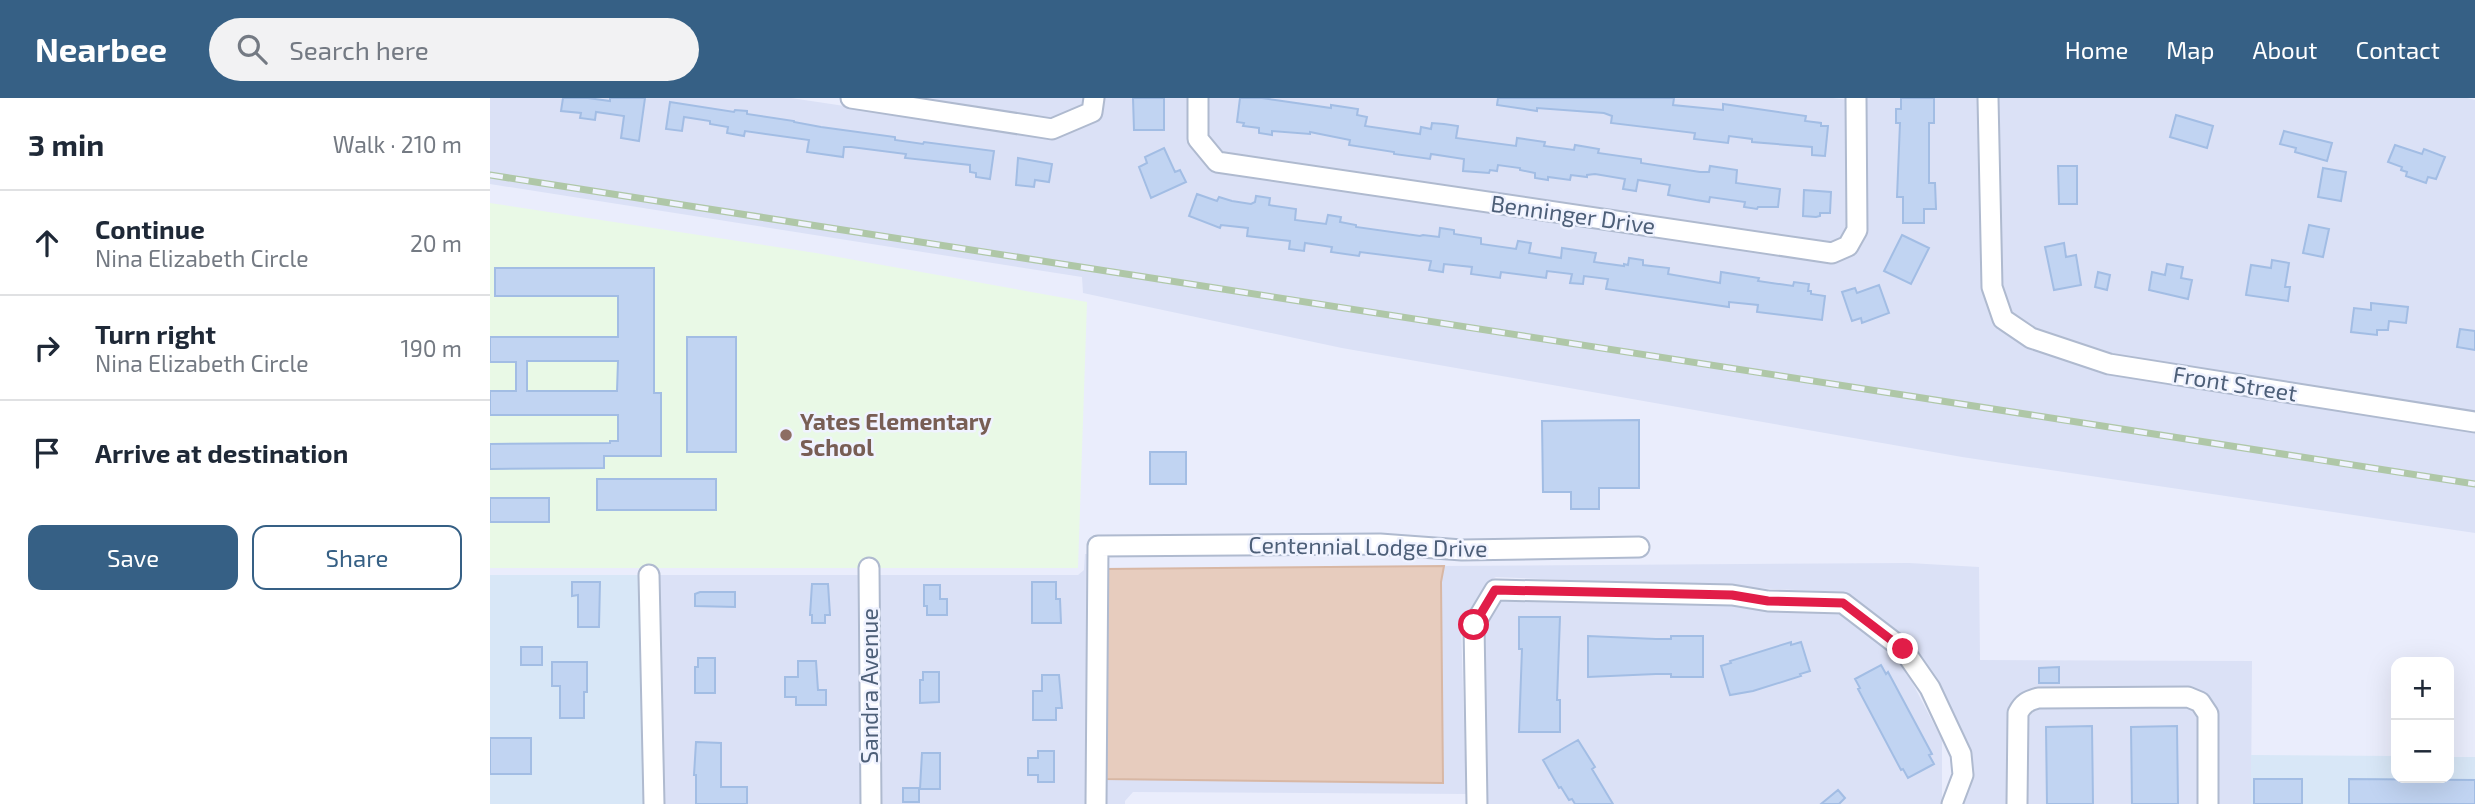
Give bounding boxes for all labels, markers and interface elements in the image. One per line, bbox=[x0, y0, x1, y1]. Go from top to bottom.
search box bbox=[209, 18, 699, 81]
text: Nearbee bbox=[35, 29, 167, 69]
icon: search bbox=[233, 30, 271, 68]
text: Search here bbox=[289, 34, 429, 65]
text: Home bbox=[2065, 35, 2128, 64]
text: Map bbox=[2166, 35, 2214, 64]
text: About bbox=[2252, 35, 2318, 64]
text: Contact bbox=[2356, 35, 2440, 64]
text: 3 min bbox=[28, 126, 104, 162]
text: Walk · 210 m bbox=[333, 130, 462, 158]
street label: Benninger Drive bbox=[1489, 189, 1657, 239]
text: Continue bbox=[95, 213, 205, 244]
icon: ahead bbox=[28, 224, 66, 262]
text: 20 m bbox=[410, 229, 462, 257]
text: Nina Elizabeth Circle bbox=[95, 244, 309, 272]
text: Turn right bbox=[95, 318, 216, 349]
icon: right bbox=[28, 329, 66, 367]
text: 190 m bbox=[401, 334, 462, 362]
text: Nina Elizabeth Circle bbox=[95, 349, 309, 377]
street label: Front Street bbox=[2171, 359, 2299, 407]
place label: Yates Elementary School bbox=[800, 407, 992, 461]
marker: Yates Elementary School bbox=[778, 427, 794, 443]
icon: arrive bbox=[28, 434, 66, 472]
text: Arrive at destination bbox=[95, 437, 348, 468]
button: Save bbox=[28, 525, 238, 590]
button: Share bbox=[252, 525, 462, 590]
street label: Centennial Lodge Drive bbox=[1248, 530, 1488, 562]
street label: Sandra Avenue bbox=[855, 608, 883, 764]
route start bbox=[1458, 609, 1489, 640]
route end bbox=[1887, 633, 1918, 664]
map controls bbox=[2391, 657, 2454, 783]
button: + bbox=[2391, 657, 2454, 720]
button: − bbox=[2391, 720, 2454, 783]

